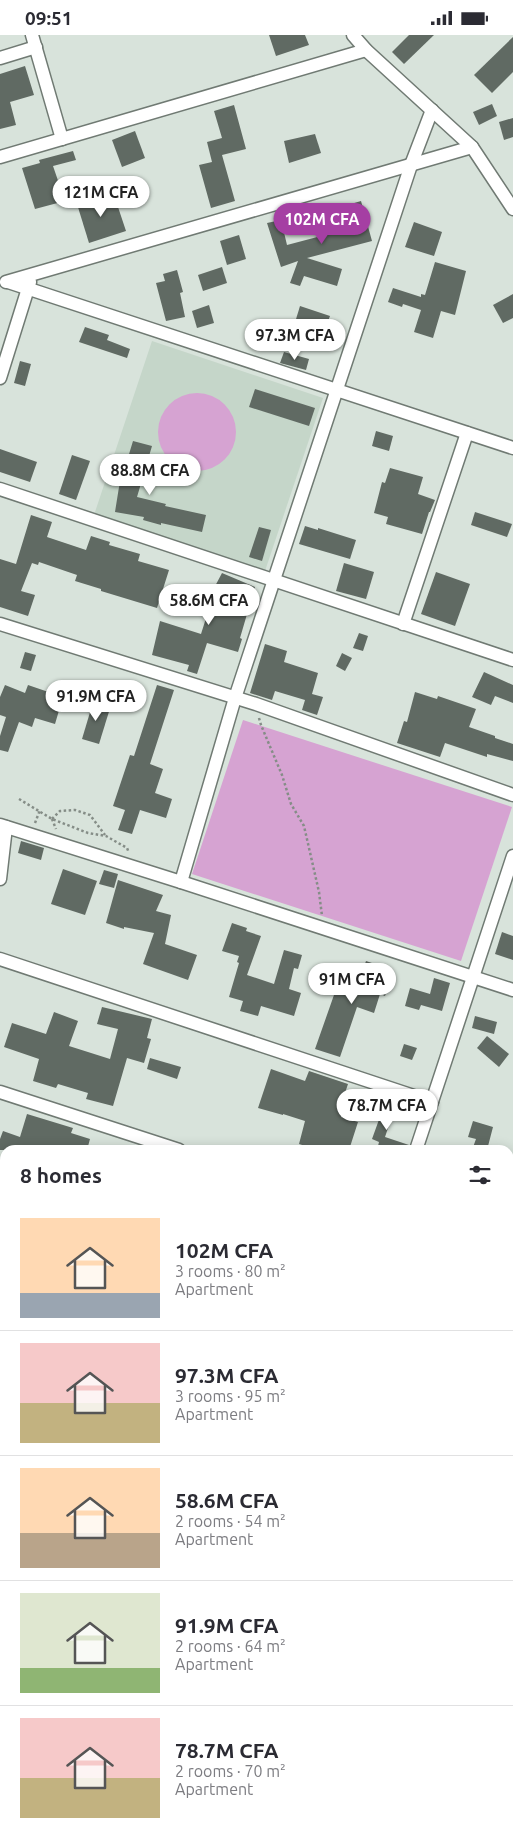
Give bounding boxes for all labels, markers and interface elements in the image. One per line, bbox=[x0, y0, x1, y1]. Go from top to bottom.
text: 09:51 bbox=[25, 7, 73, 29]
pin: 121M CFA bbox=[49, 175, 153, 218]
text: 121M CFA bbox=[64, 183, 138, 201]
pin: 102M CFA bbox=[270, 203, 374, 245]
text: 102M CFA bbox=[285, 210, 359, 228]
pin: 97.3M CFA bbox=[238, 319, 352, 361]
text: 97.3M CFA bbox=[256, 326, 334, 344]
pin: 88.8M CFA bbox=[93, 453, 207, 496]
text: 88.8M CFA bbox=[111, 461, 189, 479]
pin: 58.6M CFA bbox=[152, 583, 266, 626]
text: 58.6M CFA bbox=[170, 591, 248, 609]
pin: 91.9M CFA bbox=[39, 679, 153, 722]
text: 91.9M CFA bbox=[57, 687, 135, 705]
pin: 91M CFA bbox=[306, 963, 398, 1005]
text: 91M CFA bbox=[319, 970, 385, 988]
pin: 78.7M CFA bbox=[330, 1089, 444, 1131]
text: 78.7M CFA bbox=[348, 1096, 426, 1114]
icon: filters bbox=[466, 1161, 494, 1189]
text: 8 homes bbox=[20, 1163, 102, 1187]
icon: home bbox=[60, 1238, 120, 1298]
text: 102M CFA bbox=[175, 1238, 273, 1262]
text: 3 rooms · 80 m² bbox=[175, 1262, 286, 1280]
text: Apartment bbox=[175, 1280, 253, 1298]
icon: home bbox=[60, 1363, 120, 1423]
text: 97.3M CFA bbox=[175, 1363, 278, 1387]
text: 3 rooms · 95 m² bbox=[175, 1387, 286, 1405]
text: Apartment bbox=[175, 1405, 253, 1423]
icon: home bbox=[60, 1488, 120, 1548]
text: 58.6M CFA bbox=[175, 1488, 278, 1512]
text: 2 rooms · 54 m² bbox=[175, 1512, 286, 1530]
text: Apartment bbox=[175, 1530, 253, 1548]
icon: home bbox=[60, 1613, 120, 1673]
text: 91.9M CFA bbox=[175, 1613, 278, 1637]
text: 2 rooms · 64 m² bbox=[175, 1637, 286, 1655]
text: Apartment bbox=[175, 1655, 253, 1673]
icon: home bbox=[60, 1738, 120, 1798]
text: 78.7M CFA bbox=[175, 1738, 278, 1762]
text: 2 rooms · 70 m² bbox=[175, 1762, 286, 1780]
text: Apartment bbox=[175, 1780, 253, 1798]

